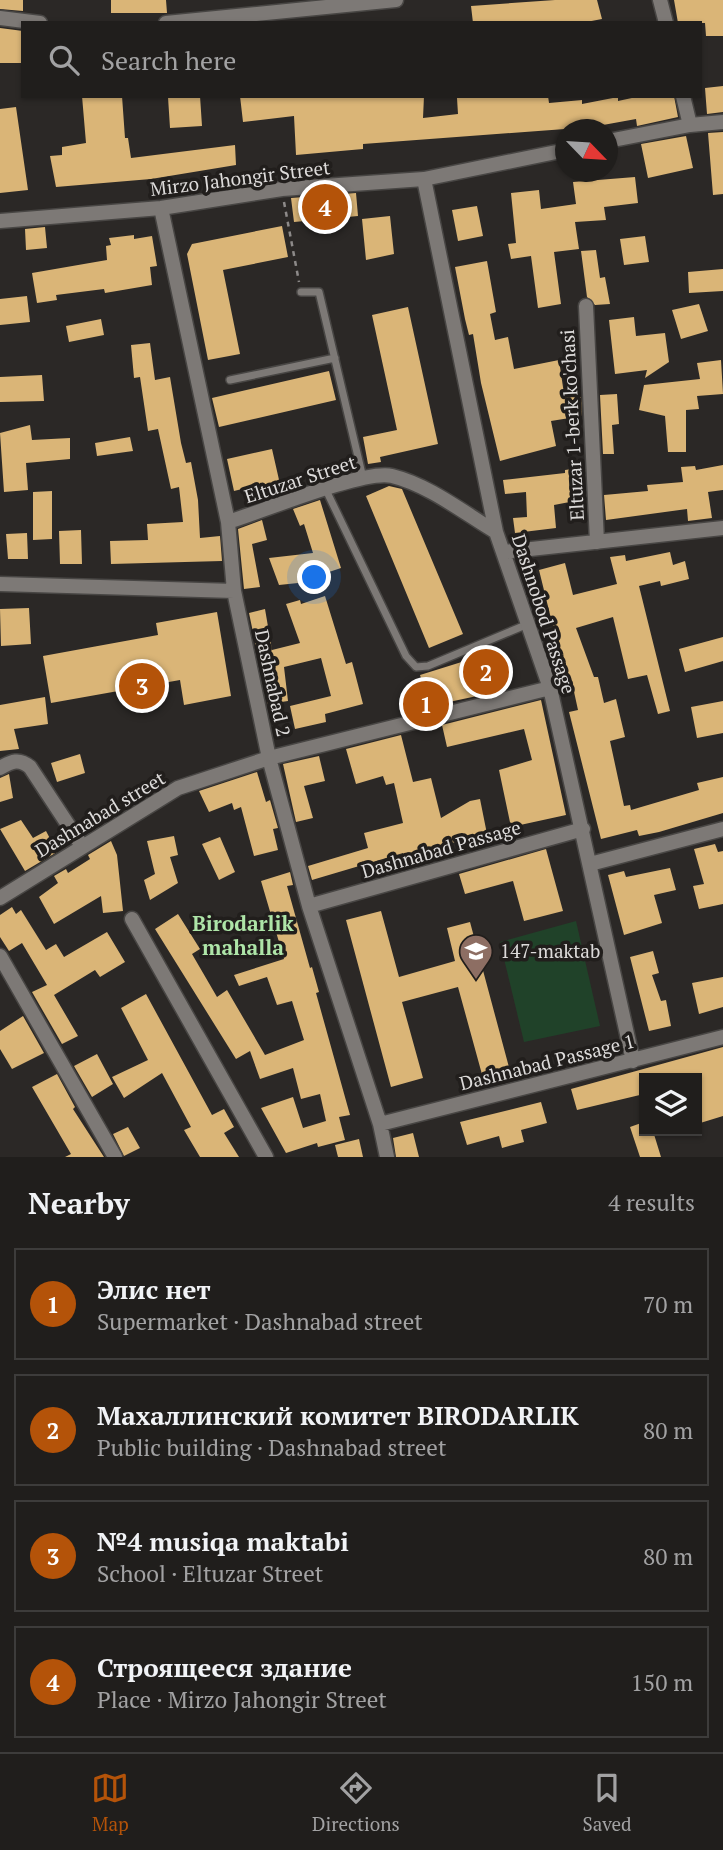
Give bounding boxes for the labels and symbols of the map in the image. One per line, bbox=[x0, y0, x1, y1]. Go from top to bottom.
north arrow bbox=[555, 119, 618, 182]
street label: Mirzo Jahongir Street bbox=[149, 154, 331, 201]
pin: 4 bbox=[302, 181, 348, 233]
street label: Eltuzar 1-berk ko'chasi bbox=[554, 329, 589, 521]
street label: Eltuzar Street bbox=[241, 449, 359, 508]
street label: Dashnobod Passage bbox=[507, 531, 582, 697]
your location bbox=[297, 560, 331, 594]
street label: Dashnabad 2 bbox=[250, 627, 297, 739]
pin: 2 bbox=[463, 646, 509, 698]
pin: 3 bbox=[119, 660, 165, 712]
pin: 1 bbox=[403, 678, 449, 730]
street label: Dashnabad street bbox=[30, 765, 169, 862]
street label: Dashnabad Passage bbox=[358, 814, 524, 883]
district label: Birodarlik mahalla bbox=[192, 909, 295, 961]
school or university icon: 147-maktab bbox=[457, 932, 495, 981]
place label: 147-maktab bbox=[500, 938, 600, 963]
street label: Dashnabad Passage 1 bbox=[457, 1028, 637, 1095]

